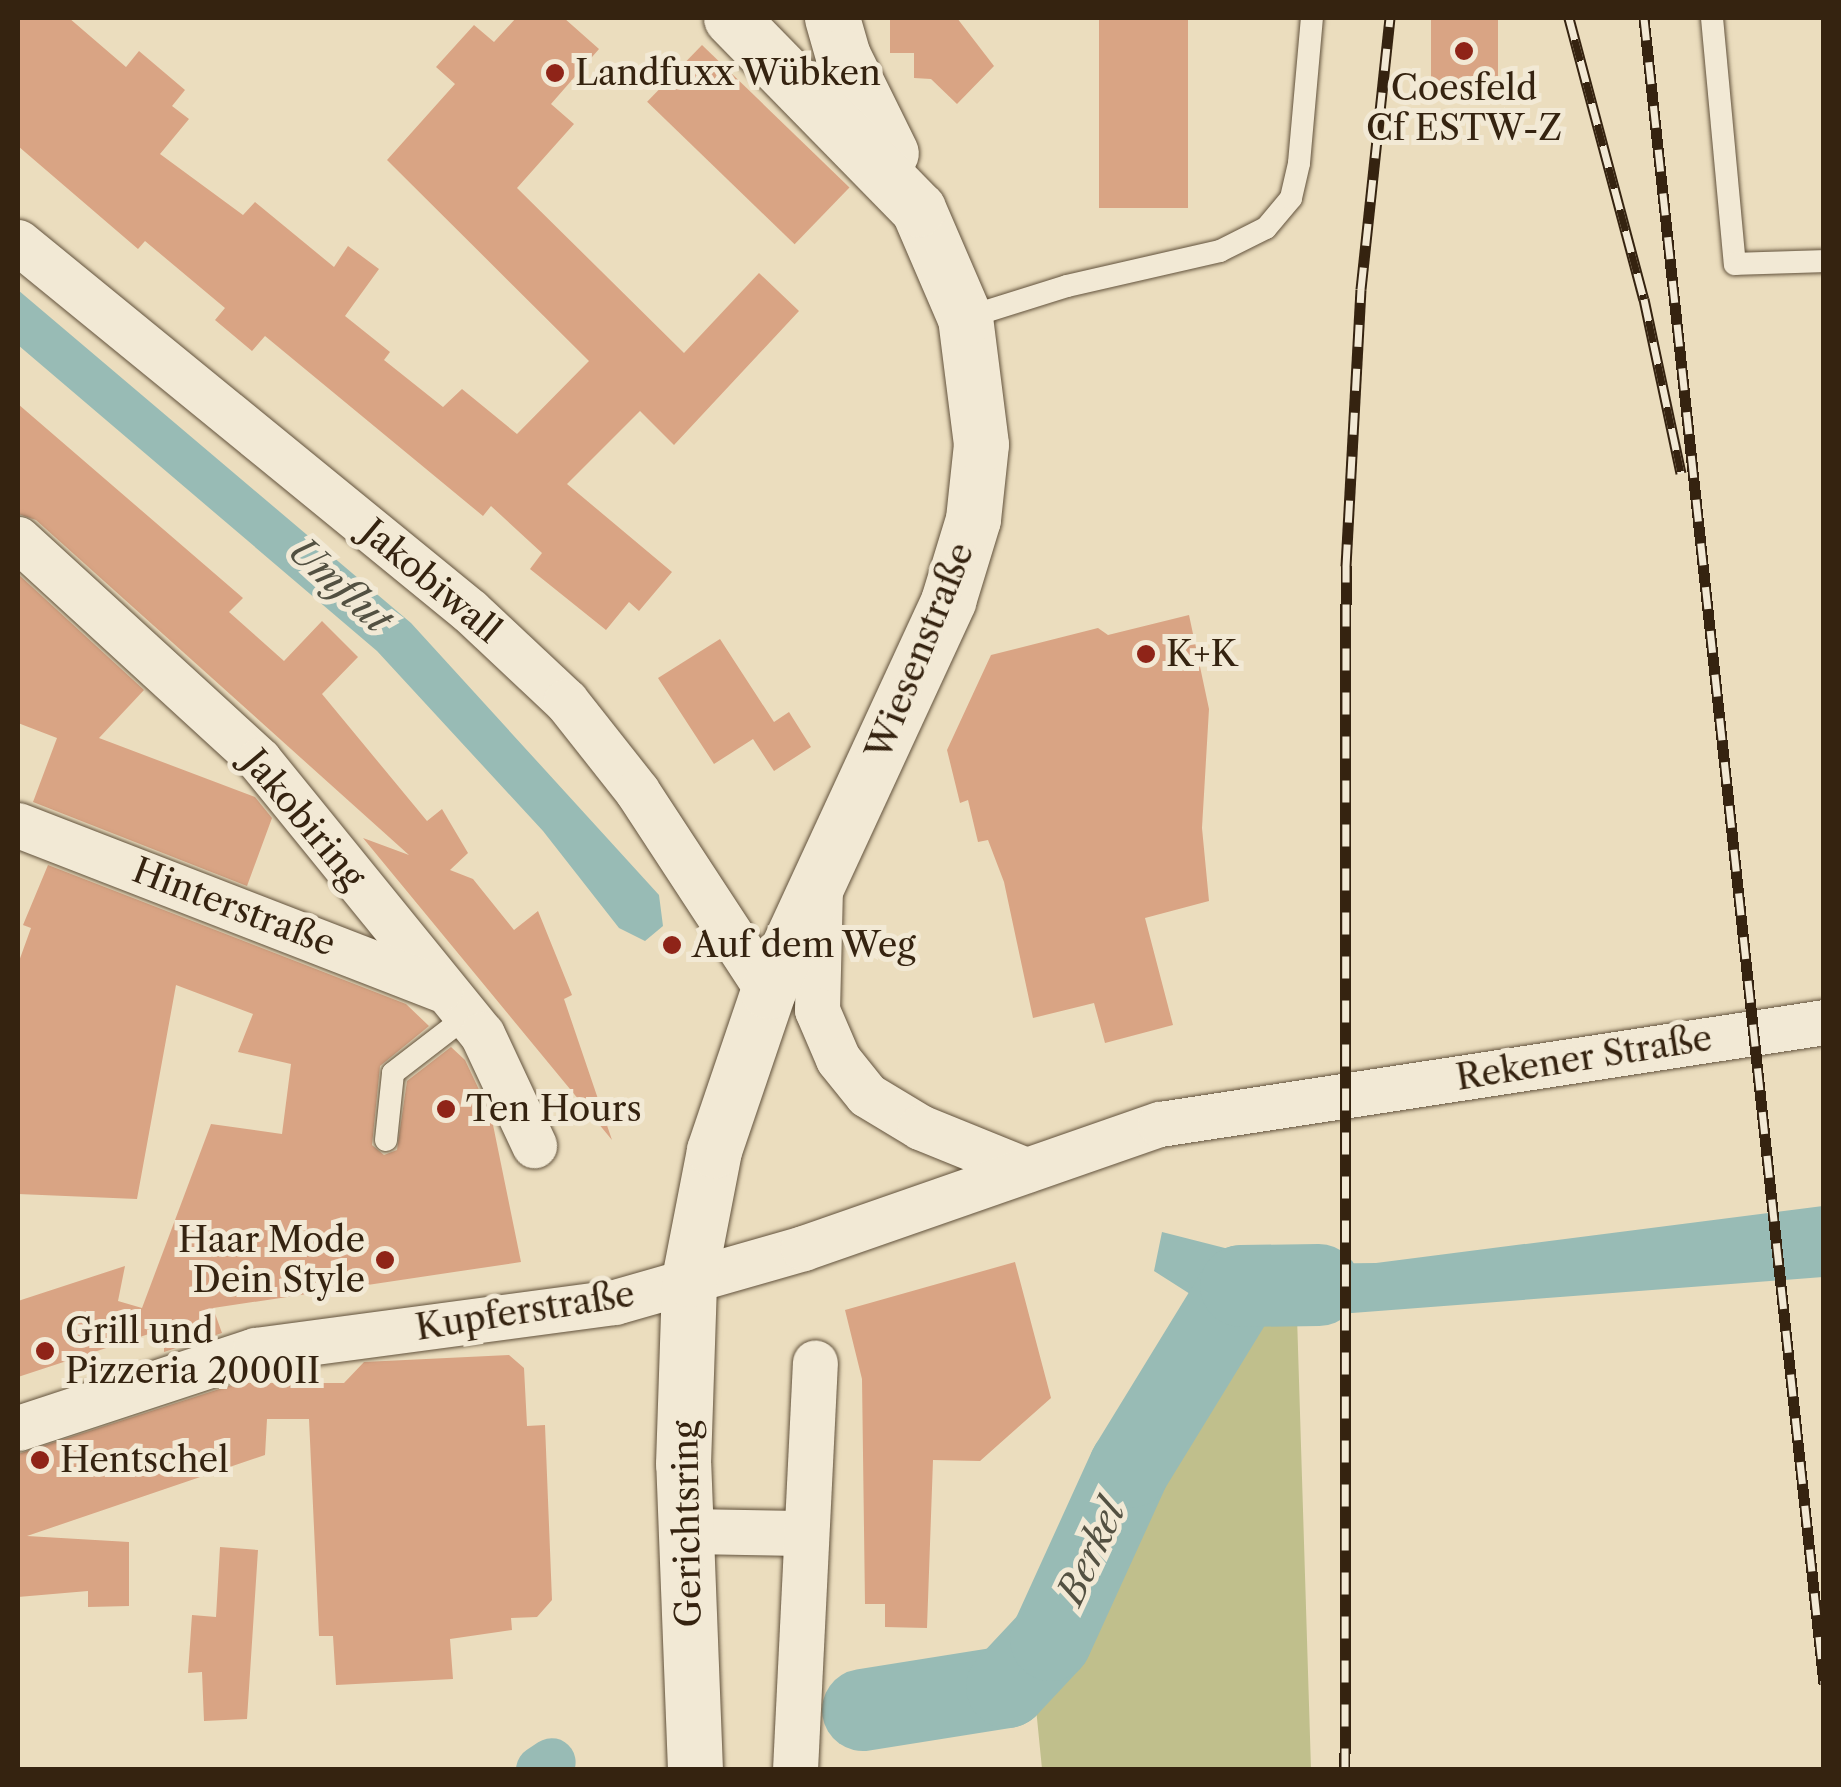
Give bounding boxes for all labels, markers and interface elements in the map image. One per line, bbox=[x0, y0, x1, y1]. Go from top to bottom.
marker: Coesfeld Cf ESTW-Z bbox=[1453, 40, 1475, 62]
place label: Landfuxx Wübken bbox=[575, 52, 883, 94]
marker: Landfuxx Wübken bbox=[544, 62, 566, 84]
place label: Coesfeld Cf ESTW-Z bbox=[1366, 67, 1562, 149]
street label: Jakobiwall bbox=[353, 510, 509, 652]
water label: Umflut bbox=[279, 527, 401, 643]
street label: Wiesenstraße bbox=[858, 537, 982, 765]
place label: K+K bbox=[1166, 633, 1238, 675]
marker: K+K bbox=[1135, 643, 1157, 665]
street label: Jakobiring bbox=[234, 741, 374, 897]
street label: Hinterstraße bbox=[127, 849, 341, 965]
place label: Auf dem Weg bbox=[692, 924, 917, 966]
marker: Auf dem Weg bbox=[661, 934, 683, 956]
street label: Rekener Straße bbox=[1453, 1017, 1715, 1099]
place label: Ten Hours bbox=[466, 1088, 642, 1130]
marker: Ten Hours bbox=[435, 1098, 457, 1120]
place label: Haar Mode Dein Style bbox=[177, 1219, 365, 1301]
marker: Haar Mode Dein Style bbox=[374, 1249, 396, 1271]
street label: Kupferstraße bbox=[413, 1273, 637, 1349]
place label: Grill und Pizzeria 2000II bbox=[65, 1310, 321, 1392]
marker: Grill und Pizzeria 2000II bbox=[34, 1340, 56, 1362]
street label: Gerichtsring bbox=[664, 1420, 710, 1628]
place label: Hentschel bbox=[60, 1439, 229, 1481]
marker: Hentschel bbox=[29, 1449, 51, 1471]
water label: Berkel bbox=[1047, 1493, 1135, 1611]

